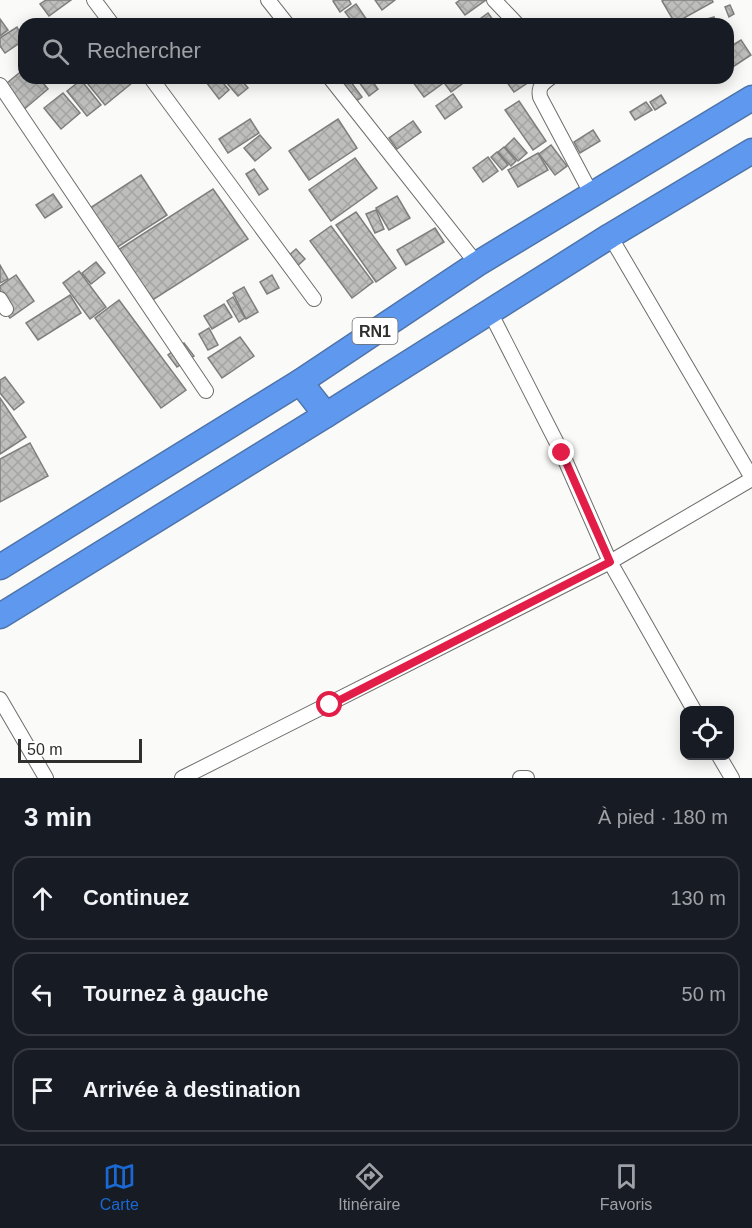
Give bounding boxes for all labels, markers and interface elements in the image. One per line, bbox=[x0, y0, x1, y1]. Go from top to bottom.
search box bbox=[18, 18, 734, 84]
icon: search bbox=[39, 35, 72, 68]
text: Rechercher bbox=[87, 38, 201, 63]
road number: RN1 bbox=[352, 318, 398, 344]
route end bbox=[548, 439, 574, 465]
route start bbox=[316, 691, 342, 717]
map controls bbox=[680, 706, 734, 760]
button: locate bbox=[680, 706, 734, 760]
scale bar bbox=[18, 736, 142, 764]
text: 50 m bbox=[27, 741, 63, 758]
text: 3 min bbox=[24, 802, 92, 832]
text: À pied · 180 m bbox=[598, 806, 728, 828]
icon: ahead bbox=[26, 882, 59, 915]
text: Continuez bbox=[83, 885, 189, 910]
text: 130 m bbox=[670, 887, 726, 909]
icon: left bbox=[26, 978, 59, 1011]
text: Tournez à gauche bbox=[83, 981, 268, 1006]
text: 50 m bbox=[682, 983, 726, 1005]
icon: arrive bbox=[26, 1074, 59, 1107]
text: Arrivée à destination bbox=[83, 1077, 301, 1102]
tab: Carte bbox=[100, 1160, 139, 1214]
tab: Itinéraire bbox=[338, 1160, 400, 1214]
tab: Favoris bbox=[600, 1160, 652, 1214]

